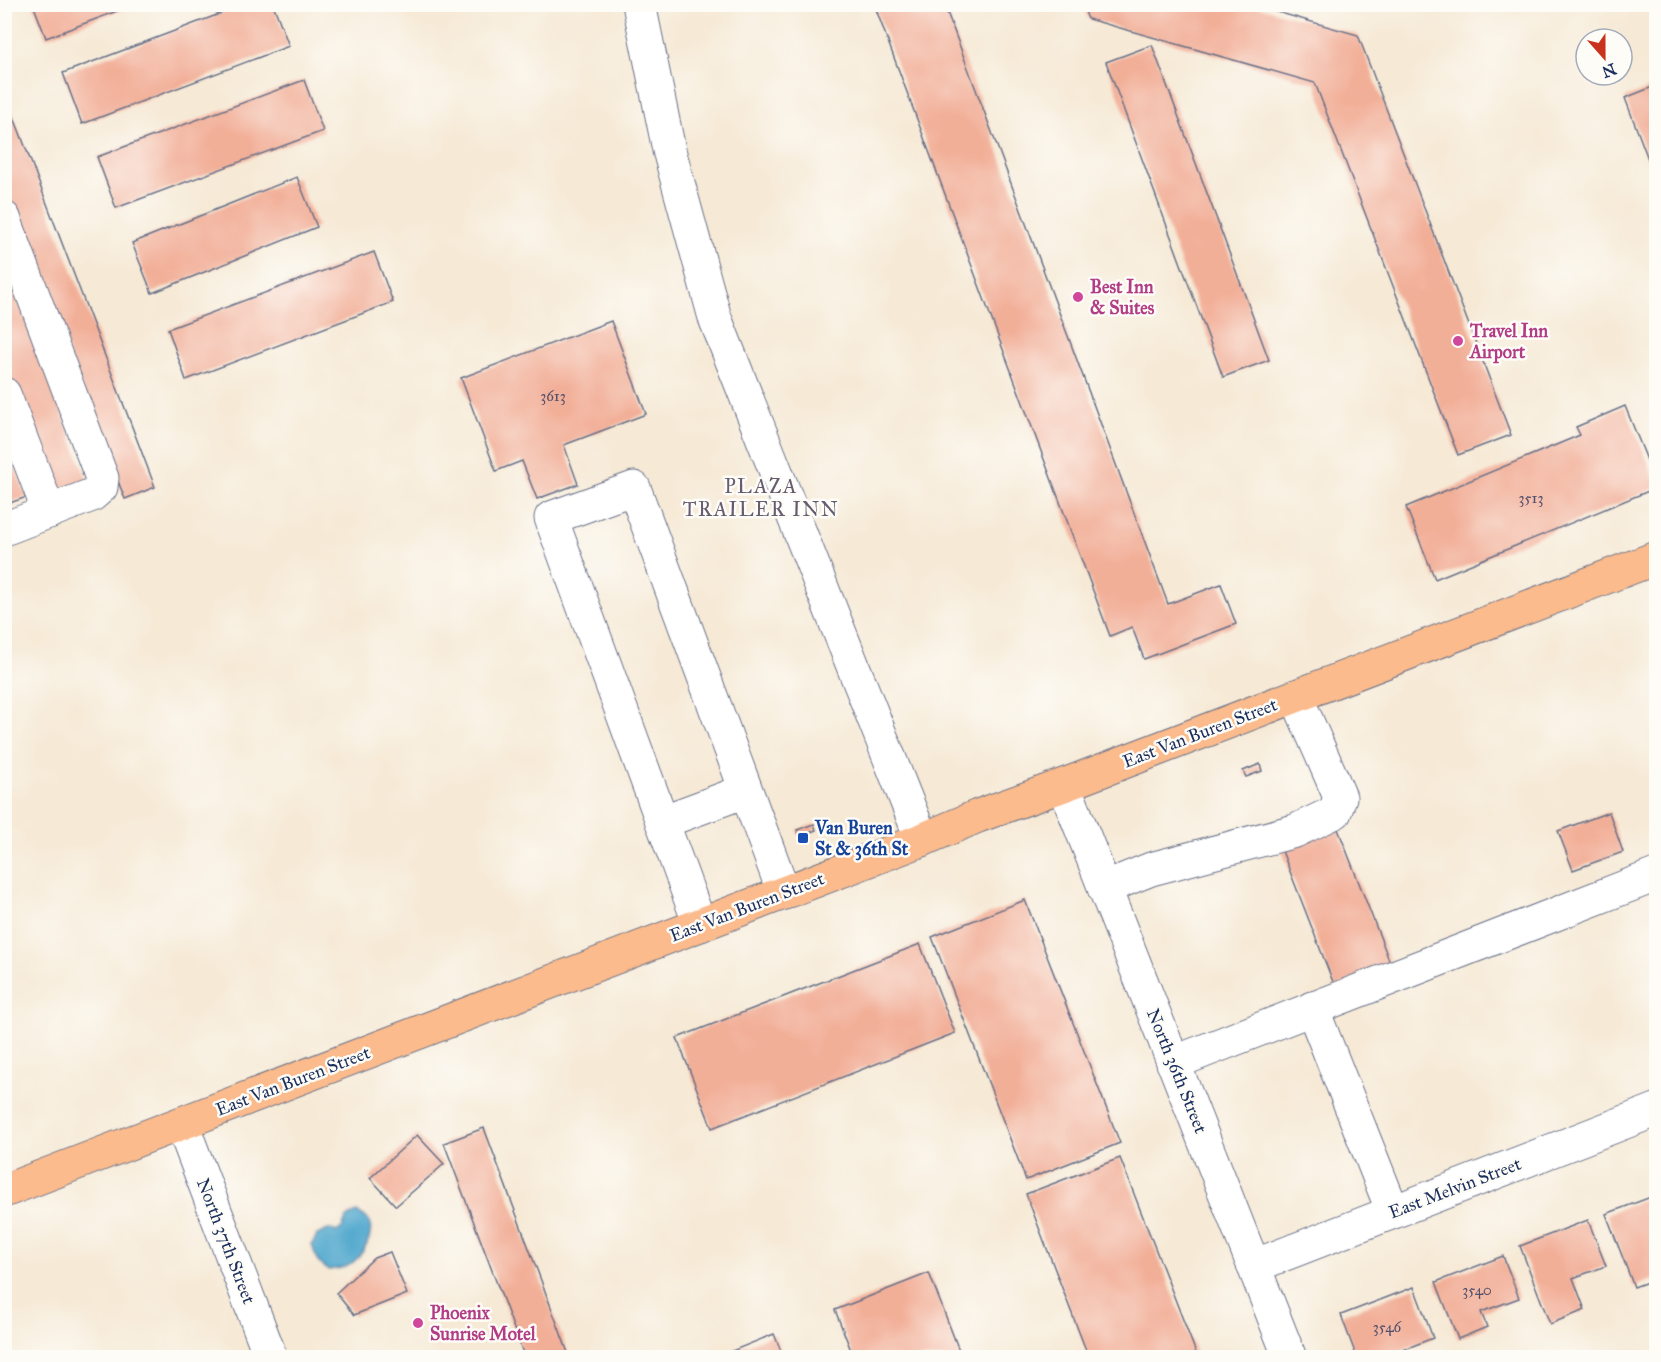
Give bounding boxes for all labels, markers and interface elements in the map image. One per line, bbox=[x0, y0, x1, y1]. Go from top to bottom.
north arrow bbox=[1574, 27, 1634, 87]
text: N bbox=[1599, 59, 1619, 82]
place label: Best Inn & Suites bbox=[1090, 276, 1155, 319]
marker: Best Inn & Suites bbox=[1071, 290, 1085, 304]
place label: Travel Inn Airport bbox=[1469, 320, 1548, 364]
marker: Travel Inn Airport bbox=[1451, 334, 1465, 348]
house number: 3613 bbox=[540, 387, 566, 405]
district label: PLAZA TRAILER INN bbox=[683, 474, 839, 521]
house number: 3513 bbox=[1519, 489, 1543, 507]
street label: East Van Buren Street bbox=[1120, 693, 1281, 773]
place label: Van Buren St & 36th St bbox=[814, 817, 909, 861]
marker: Van Buren St & 36th St bbox=[796, 831, 810, 845]
street label: East Van Buren Street bbox=[667, 867, 828, 947]
street label: North 36th Street bbox=[1142, 1005, 1212, 1137]
street label: East Van Buren Street bbox=[213, 1041, 374, 1121]
street label: East Melvin Street bbox=[1386, 1152, 1525, 1223]
street label: North 37th Street bbox=[192, 1175, 260, 1308]
house number: 3540 bbox=[1462, 1281, 1492, 1299]
place label: Phoenix Sunrise Motel bbox=[430, 1302, 537, 1345]
marker: Phoenix Sunrise Motel bbox=[411, 1316, 425, 1330]
house number: 3546 bbox=[1373, 1318, 1403, 1336]

